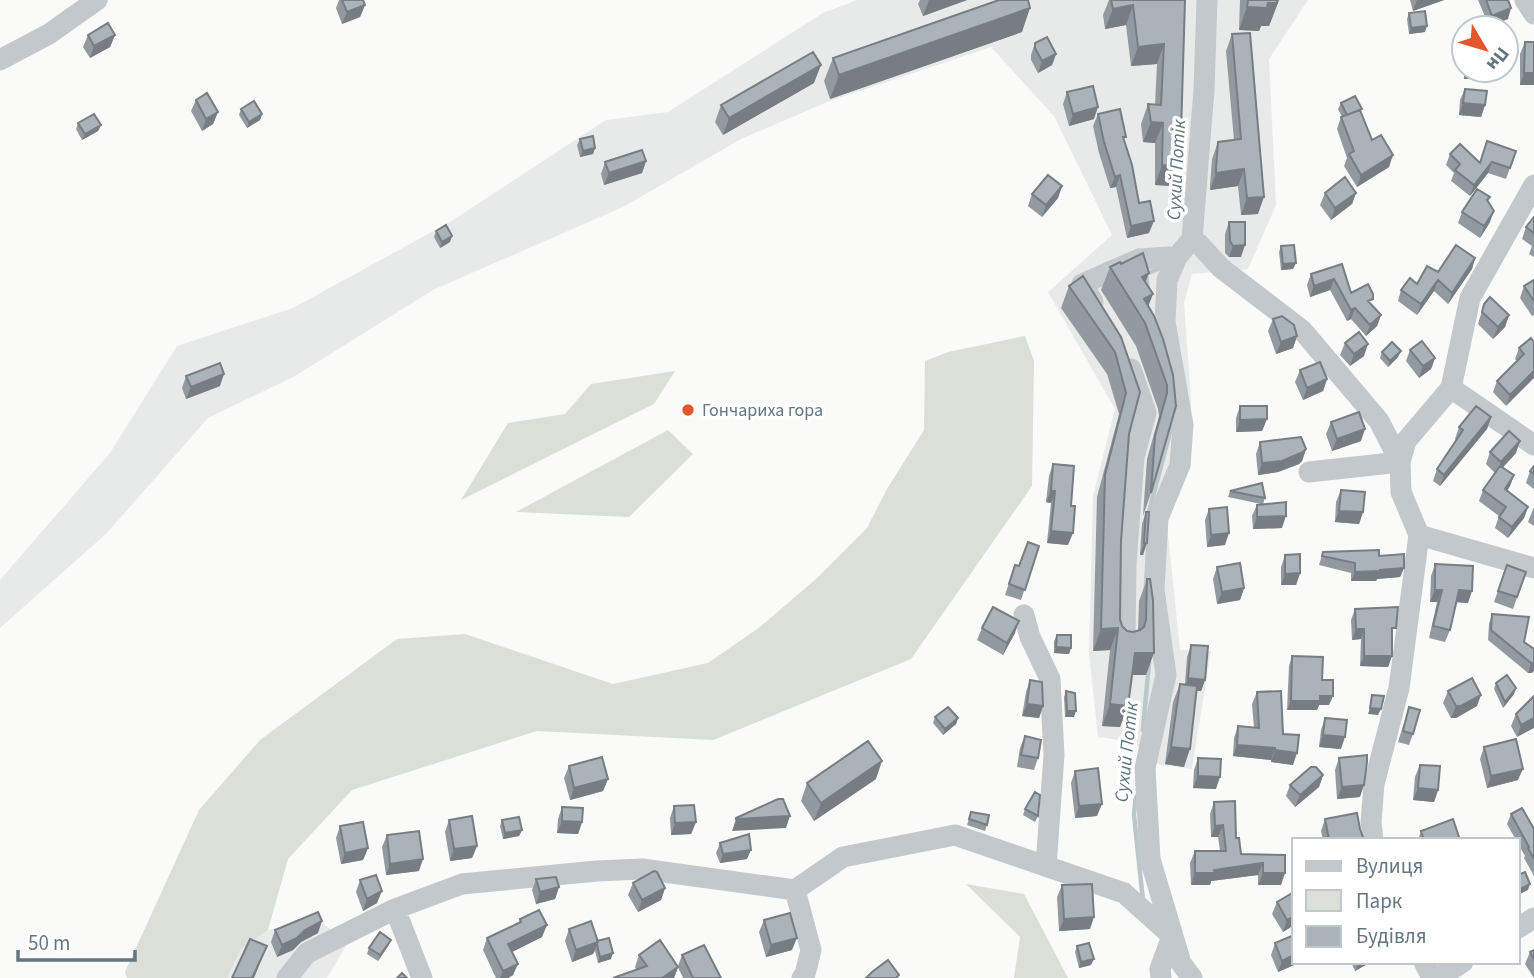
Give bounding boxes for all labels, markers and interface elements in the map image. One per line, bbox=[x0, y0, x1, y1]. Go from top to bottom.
north arrow bbox=[1450, 14, 1520, 84]
text: Пн bbox=[1479, 41, 1515, 76]
water label: Сухий Потік bbox=[1161, 118, 1193, 221]
place label: Гончариха гора bbox=[702, 398, 823, 423]
marker: Гончариха гора bbox=[680, 402, 696, 418]
water label: Сухий Потік bbox=[1108, 700, 1146, 803]
legend bbox=[1292, 838, 1520, 964]
text: Вулиця bbox=[1356, 851, 1423, 881]
text: Парк bbox=[1356, 886, 1403, 916]
scale bar bbox=[18, 918, 135, 962]
text: Будівля bbox=[1356, 921, 1427, 951]
text: 50 m bbox=[28, 928, 70, 958]

